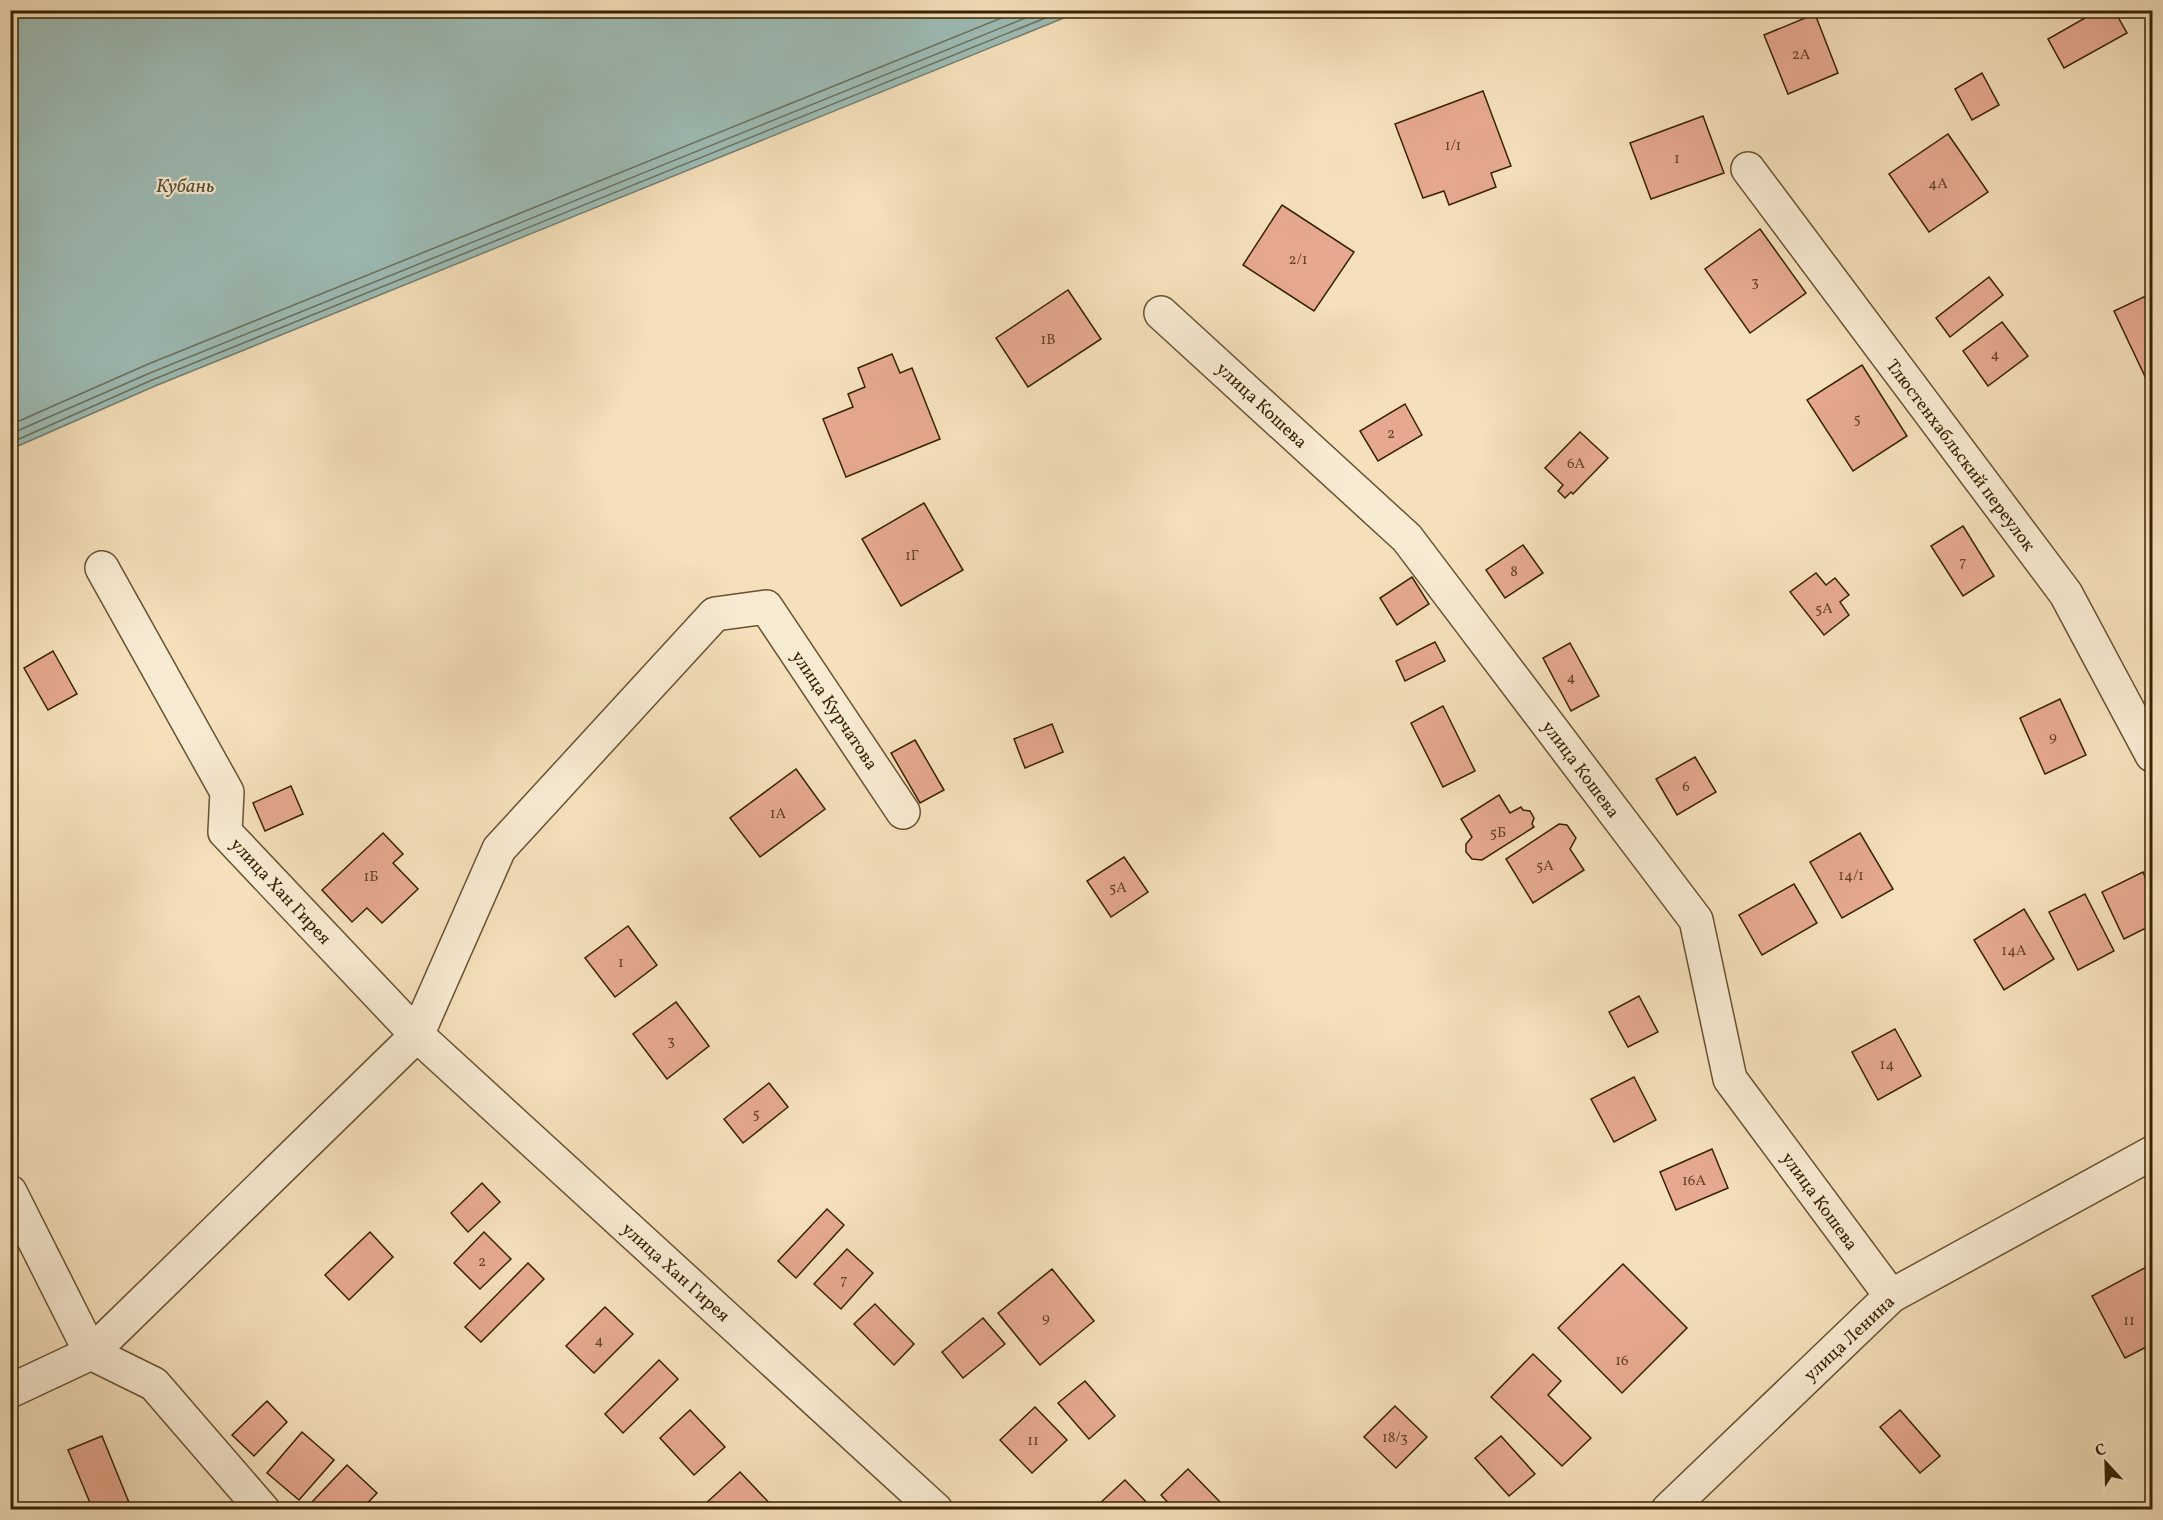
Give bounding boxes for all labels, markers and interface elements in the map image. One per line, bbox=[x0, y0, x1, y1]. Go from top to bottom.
house number: 2А bbox=[1792, 45, 1811, 66]
house number: 1/1 bbox=[1445, 136, 1461, 157]
house number: 1 bbox=[1674, 149, 1680, 170]
water label: Кубань bbox=[156, 173, 214, 201]
house number: 4А bbox=[1928, 174, 1948, 195]
house number: 2/1 bbox=[1289, 250, 1307, 271]
house number: 3 bbox=[1751, 272, 1759, 293]
house number: 1В bbox=[1040, 330, 1056, 351]
house number: 4 bbox=[1991, 345, 2000, 366]
street label: Тлюстенхабльский переулок bbox=[1879, 355, 2041, 557]
street label: улица Кошева bbox=[1210, 357, 1312, 455]
house number: 5 bbox=[1853, 409, 1861, 430]
house number: 2 bbox=[1387, 424, 1395, 445]
house number: 6А bbox=[1567, 454, 1586, 475]
house number: 1Г bbox=[905, 546, 919, 567]
house number: 7 bbox=[1959, 552, 1967, 573]
house number: 8 bbox=[1510, 562, 1518, 583]
house number: 5А bbox=[1815, 599, 1833, 620]
street label: улица Курчатова bbox=[784, 646, 883, 776]
house number: 4 bbox=[1567, 668, 1576, 689]
street label: улица Кошева bbox=[1535, 716, 1625, 824]
house number: 9 bbox=[2049, 727, 2057, 748]
house number: 6 bbox=[1682, 777, 1690, 798]
house number: 1А bbox=[770, 804, 787, 825]
house number: 5Б bbox=[1490, 823, 1506, 844]
street label: улица Хан Гирея bbox=[224, 833, 336, 951]
house number: 5А bbox=[1536, 856, 1554, 877]
house number: 14/1 bbox=[1838, 866, 1864, 887]
house number: 1Б bbox=[363, 867, 379, 888]
house number: 5А bbox=[1109, 878, 1127, 899]
house number: 14А bbox=[2001, 941, 2027, 962]
house number: 1 bbox=[618, 953, 624, 974]
house number: 3 bbox=[667, 1031, 675, 1052]
house number: 14 bbox=[1880, 1055, 1894, 1076]
house number: 5 bbox=[752, 1104, 760, 1125]
street label: улица Кошева bbox=[1774, 1147, 1863, 1256]
house number: 16А bbox=[1682, 1171, 1706, 1192]
street label: улица Хан Гирея bbox=[615, 1218, 735, 1329]
house number: 2 bbox=[478, 1252, 486, 1273]
house number: 7 bbox=[840, 1270, 848, 1291]
street label: улица Ленина bbox=[1799, 1290, 1901, 1388]
house number: 9 bbox=[1042, 1308, 1050, 1329]
house number: 11 bbox=[2123, 1311, 2135, 1332]
house number: 4 bbox=[595, 1331, 604, 1352]
house number: 16 bbox=[1615, 1351, 1629, 1372]
house number: 18/3 bbox=[1382, 1428, 1408, 1449]
house number: 11 bbox=[1027, 1431, 1039, 1452]
north arrow bbox=[2076, 1433, 2136, 1493]
text: С bbox=[2092, 1439, 2110, 1463]

